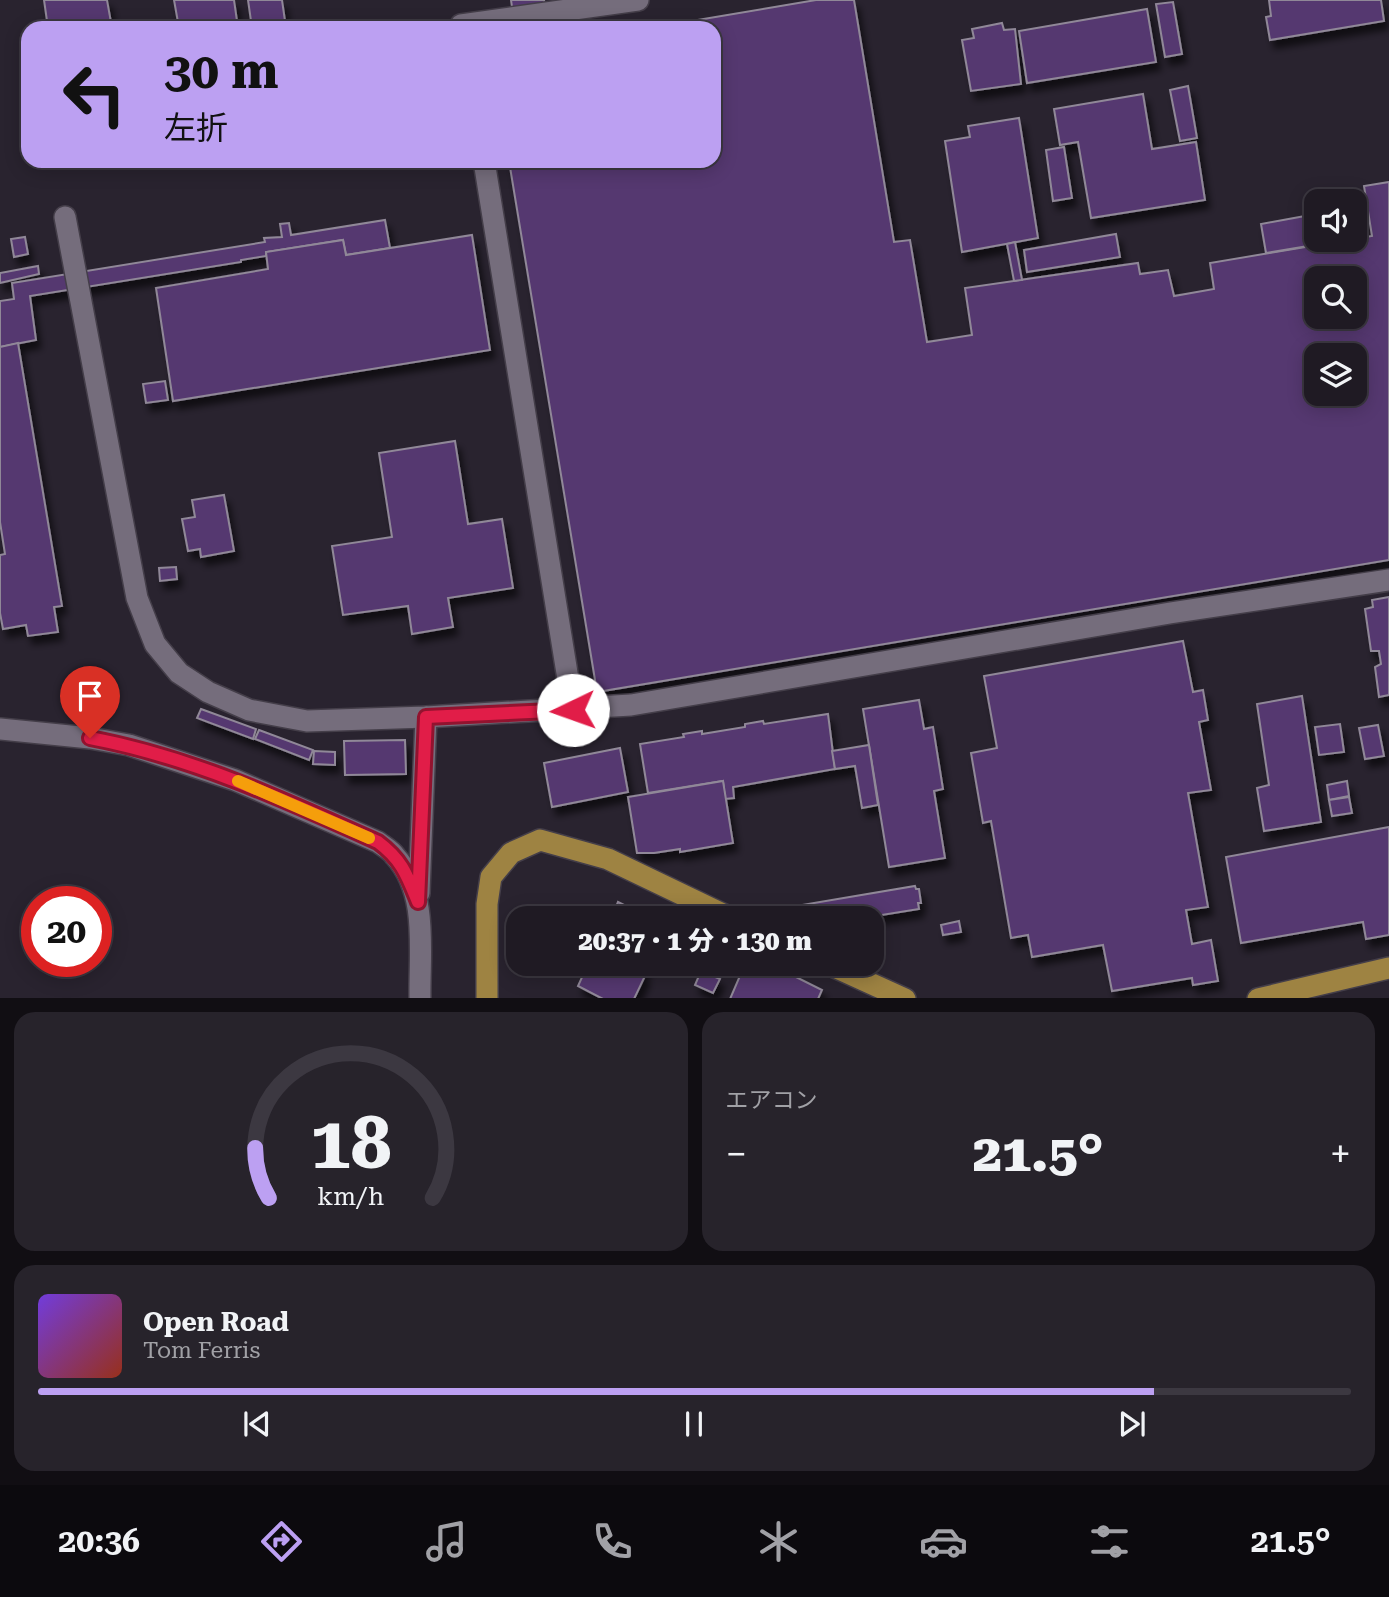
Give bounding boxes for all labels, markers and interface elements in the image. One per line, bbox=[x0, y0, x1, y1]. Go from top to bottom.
text: 30 m bbox=[164, 43, 279, 100]
icon: left bbox=[49, 49, 140, 140]
text: 左折 bbox=[164, 109, 228, 147]
map controls bbox=[1304, 189, 1367, 406]
button: sound bbox=[1304, 189, 1367, 252]
button: search bbox=[1304, 266, 1367, 329]
button: layers bbox=[1304, 343, 1367, 406]
pin bbox=[60, 666, 120, 738]
position arrow bbox=[536, 673, 610, 747]
icon: arrive bbox=[71, 677, 109, 715]
speed limit sign: 20 bbox=[21, 886, 112, 977]
text: 20:37 · 1 分 · 130 m bbox=[578, 926, 812, 956]
text: エアコン bbox=[726, 1087, 818, 1114]
text: 18 bbox=[310, 1101, 392, 1186]
text: 21.5° bbox=[973, 1123, 1104, 1184]
text: − bbox=[726, 1132, 747, 1176]
text: + bbox=[1330, 1132, 1351, 1176]
text: km/h bbox=[317, 1181, 384, 1210]
text: Open Road bbox=[143, 1307, 289, 1337]
text: Tom Ferris bbox=[143, 1337, 260, 1364]
icon: previous bbox=[238, 1405, 276, 1443]
icon: pause bbox=[675, 1405, 713, 1443]
icon: next bbox=[1113, 1405, 1151, 1443]
icon: directions bbox=[257, 1517, 306, 1566]
icon: music bbox=[422, 1517, 471, 1566]
icon: phone bbox=[588, 1517, 637, 1566]
icon: climate bbox=[754, 1517, 803, 1566]
icon: car bbox=[919, 1517, 968, 1566]
icon: filters bbox=[1085, 1517, 1134, 1566]
text: 20:36 bbox=[58, 1522, 140, 1560]
text: 21.5° bbox=[1251, 1522, 1331, 1560]

